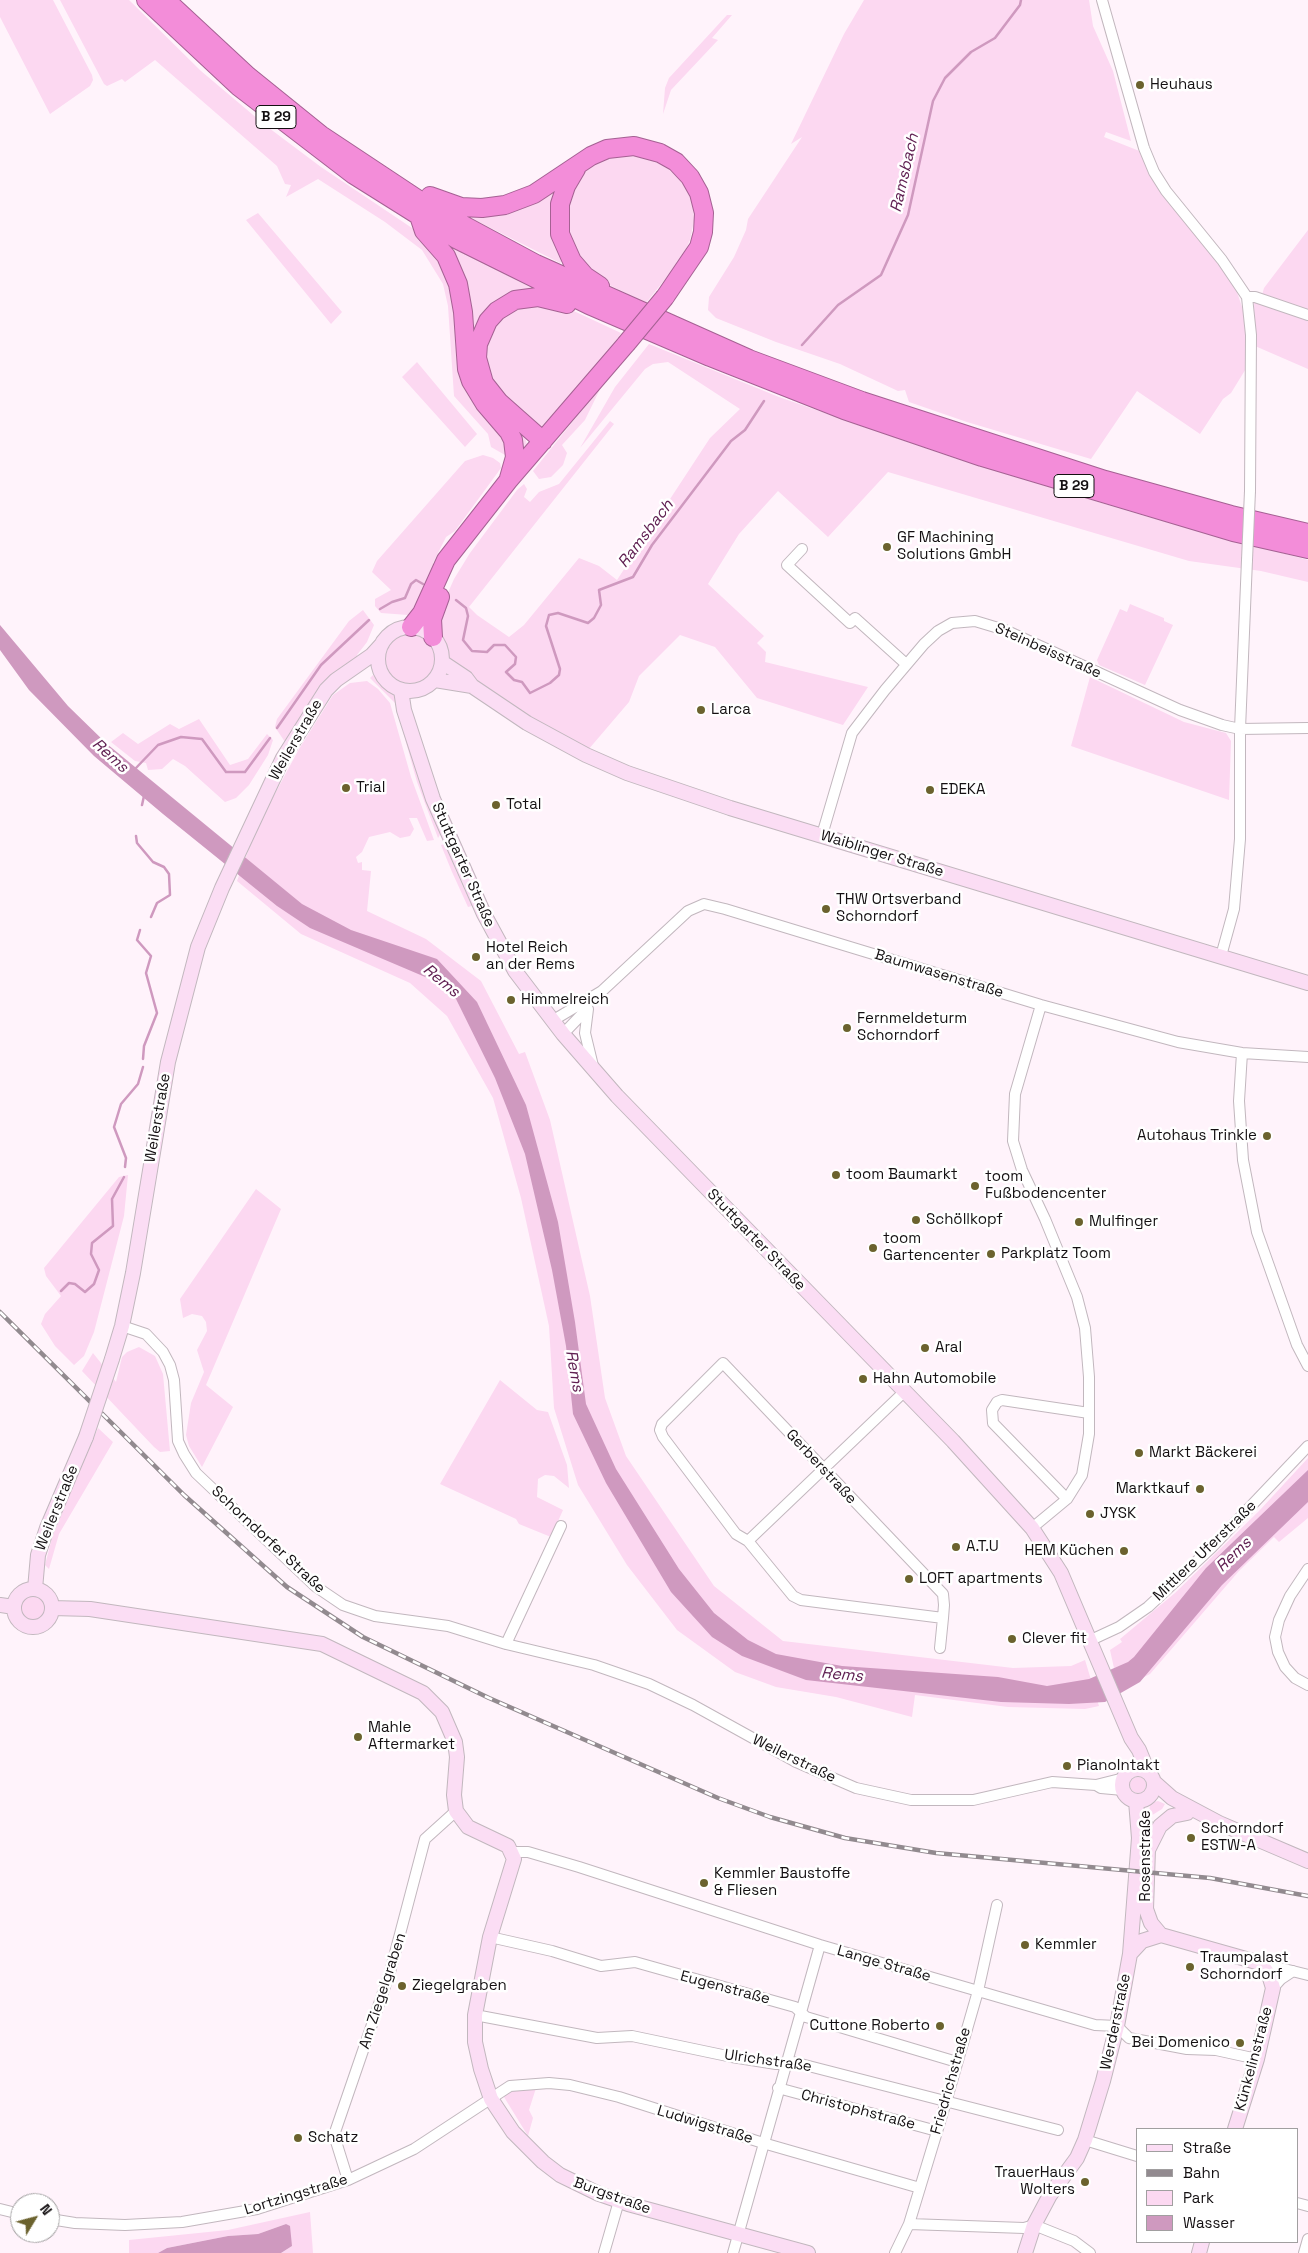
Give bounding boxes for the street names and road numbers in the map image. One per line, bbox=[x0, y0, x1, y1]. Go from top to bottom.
road number: B 29 bbox=[256, 105, 296, 128]
road number: B 29 bbox=[1054, 474, 1094, 498]
street label: Steinbeisstraße bbox=[992, 619, 1104, 683]
street label: Weilerstraße bbox=[266, 696, 326, 784]
street label: Stuttgarter Straße bbox=[427, 800, 499, 930]
street label: Waiblinger Straße bbox=[818, 827, 946, 881]
street label: Baumwasenstraße bbox=[872, 946, 1006, 1002]
street label: Weilerstraße bbox=[141, 1072, 175, 1164]
street label: Stuttgarter Straße bbox=[703, 1185, 809, 1295]
street label: Gerberstraße bbox=[782, 1426, 860, 1508]
street label: Weilerstraße bbox=[32, 1463, 82, 1553]
street label: Schorndorfer Straße bbox=[207, 1483, 329, 1597]
street label: Mittlere Uferstraße bbox=[1150, 1497, 1260, 1605]
street label: Weilerstraße bbox=[749, 1731, 839, 1787]
street label: Rosenstraße bbox=[1137, 1810, 1155, 1902]
street label: Am Ziegelgraben bbox=[356, 1931, 410, 2051]
street label: Lange Straße bbox=[835, 1942, 933, 1986]
street label: Eugenstraße bbox=[678, 1967, 772, 2009]
street label: Werderstraße bbox=[1097, 1972, 1135, 2072]
street label: Künkelinstraße bbox=[1231, 2005, 1277, 2113]
street label: Friedrichstraße bbox=[927, 2025, 975, 2137]
street label: Ulrichstraße bbox=[723, 2046, 813, 2076]
street label: Christophstraße bbox=[799, 2086, 917, 2134]
street label: Ludwigstraße bbox=[655, 2102, 755, 2148]
street label: Lortzingstraße bbox=[242, 2171, 350, 2219]
street label: Burgstraße bbox=[571, 2174, 653, 2218]

